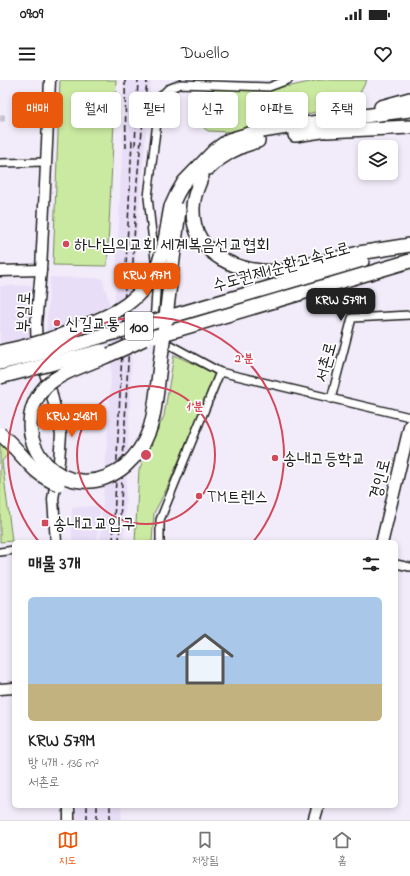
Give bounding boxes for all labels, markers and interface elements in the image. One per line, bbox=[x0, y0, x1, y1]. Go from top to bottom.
text: 09:09 bbox=[20, 3, 43, 25]
text: Dwello bbox=[181, 41, 229, 67]
icon: menu bbox=[16, 43, 38, 65]
icon: heart bbox=[372, 43, 394, 65]
chip: 매매 bbox=[12, 92, 63, 128]
chip: 월세 bbox=[71, 92, 121, 128]
chip: 필터 bbox=[129, 92, 180, 128]
chip: 신규 bbox=[188, 92, 238, 128]
chip: 아파트 bbox=[246, 92, 308, 128]
chip: 주택 bbox=[316, 92, 366, 128]
map controls bbox=[358, 140, 398, 180]
button: layers bbox=[358, 140, 398, 180]
place label: 하나님의교회 세계복음선교협회 bbox=[74, 233, 270, 258]
street label: 수도권제1순환고속도로 bbox=[210, 236, 353, 299]
marker: 하나님의교회 세계복음선교협회 bbox=[61, 239, 71, 249]
pin: KRW 197M bbox=[106, 263, 188, 297]
text: KRW 197M bbox=[123, 266, 171, 285]
pin: KRW 579M bbox=[300, 288, 382, 322]
street label: 부일로 bbox=[11, 291, 38, 333]
text: KRW 579M bbox=[315, 291, 367, 310]
place label: 신길교통 bbox=[65, 312, 120, 337]
road number: 100 bbox=[125, 312, 153, 340]
marker: 신길교통 bbox=[52, 318, 62, 328]
street label: 서촌로 bbox=[309, 339, 344, 385]
text: 2 분 bbox=[234, 350, 254, 368]
text: 1 분 bbox=[187, 398, 204, 416]
pin: KRW 248M bbox=[31, 404, 113, 438]
text: KRW 248M bbox=[46, 407, 98, 426]
place label: 송내고등학교 bbox=[283, 447, 365, 472]
centre of rings bbox=[139, 448, 153, 462]
marker: 송내고등학교 bbox=[270, 453, 280, 463]
street label: 경인로 bbox=[363, 456, 398, 502]
place label: TM트렌스 bbox=[207, 485, 268, 510]
marker: TM트렌스 bbox=[194, 491, 204, 501]
place label: 송내고교입구 bbox=[53, 512, 135, 537]
marker: 송내고교입구 bbox=[40, 518, 50, 528]
text: 매물 3개 bbox=[28, 552, 80, 577]
icon: filters bbox=[360, 553, 382, 575]
icon: home bbox=[169, 623, 241, 695]
text: KRW 579M bbox=[28, 729, 95, 754]
text: 방 4개 · 136 m² bbox=[28, 754, 99, 773]
text: 서촌로 bbox=[28, 773, 59, 792]
tab: 지도 bbox=[57, 829, 79, 869]
tab: 저장됨 bbox=[192, 829, 218, 869]
tab: 홈 bbox=[331, 829, 353, 869]

